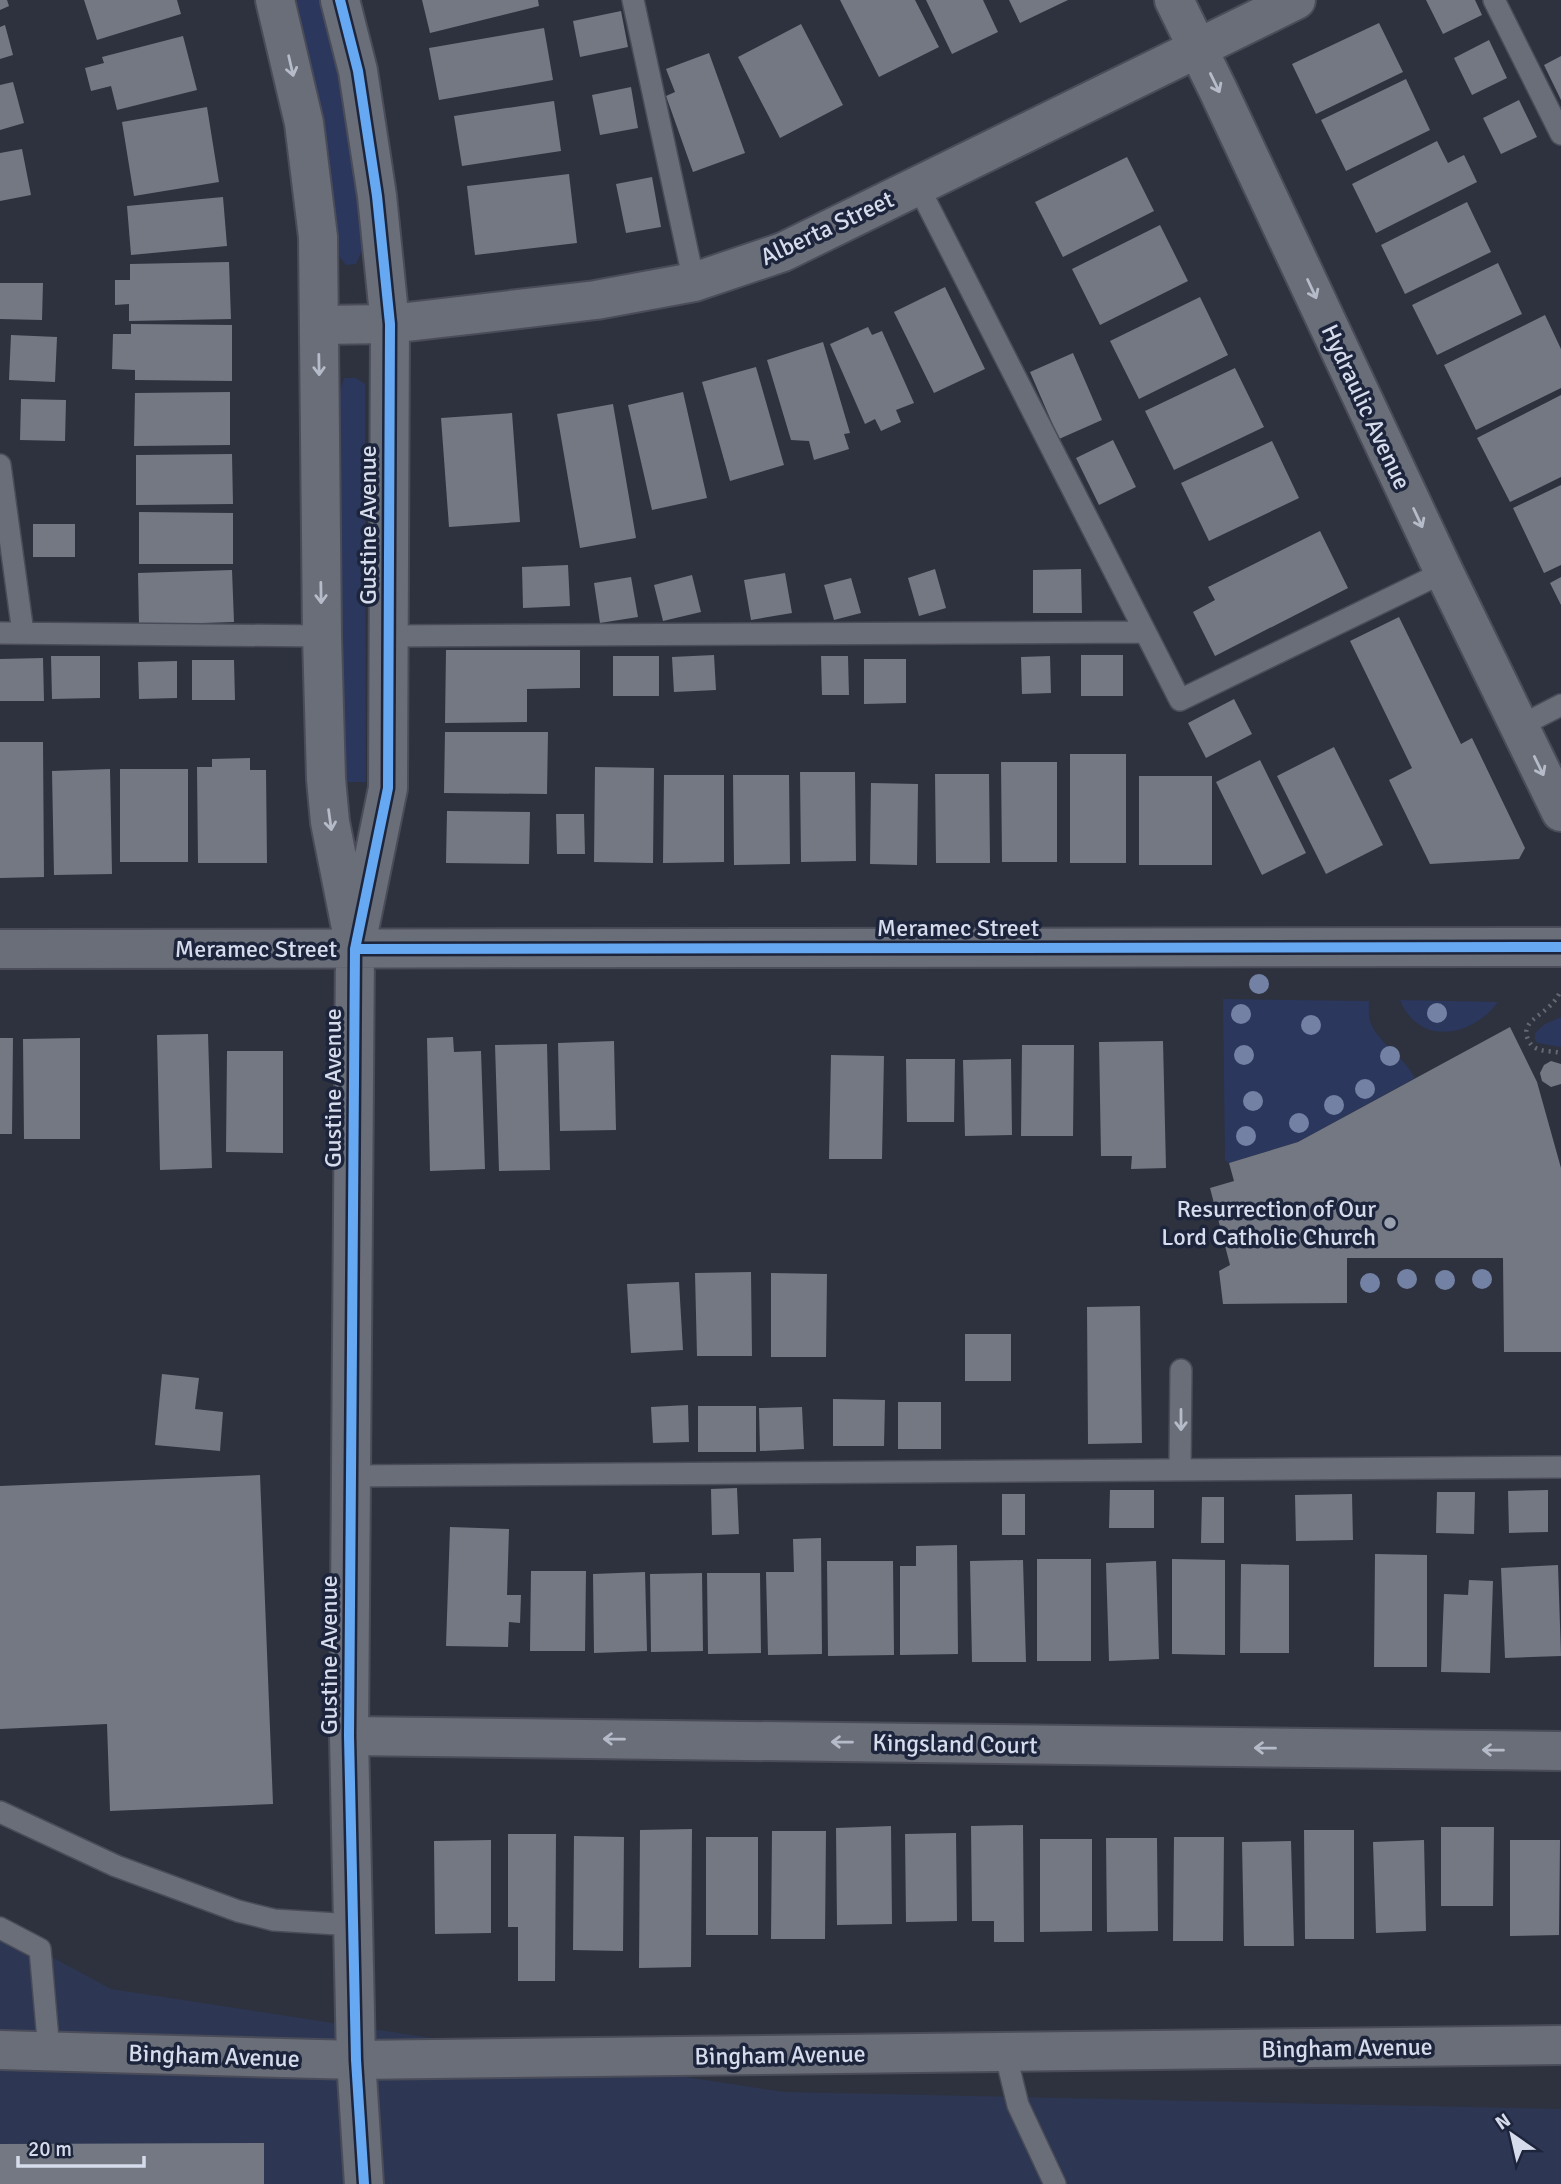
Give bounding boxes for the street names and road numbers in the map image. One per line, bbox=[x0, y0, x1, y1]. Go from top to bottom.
street label: Alberta Street bbox=[755, 184, 899, 272]
street label: Hydraulic Avenue bbox=[1315, 320, 1417, 494]
street label: Gustine Avenue bbox=[353, 445, 383, 605]
street label: Meramec Street bbox=[877, 913, 1039, 943]
street label: Meramec Street bbox=[175, 934, 337, 964]
street label: Gustine Avenue bbox=[318, 1008, 348, 1168]
street label: Gustine Avenue bbox=[314, 1575, 344, 1735]
street label: Kingsland Court bbox=[872, 1728, 1038, 1760]
street label: Bingham Avenue bbox=[1261, 2032, 1433, 2064]
street label: Bingham Avenue bbox=[128, 2038, 300, 2074]
street label: Bingham Avenue bbox=[694, 2039, 866, 2071]

